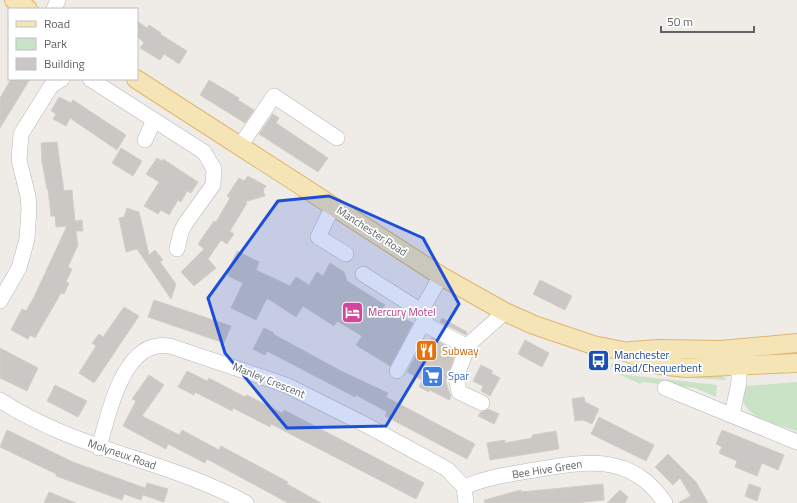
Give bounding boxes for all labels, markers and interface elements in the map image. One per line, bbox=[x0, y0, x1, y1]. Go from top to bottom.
legend bbox=[8, 8, 138, 80]
scale bar bbox=[661, 8, 754, 34]
text: 50 m bbox=[667, 12, 693, 31]
text: Road bbox=[44, 14, 70, 33]
text: Park bbox=[44, 34, 67, 53]
text: Building bbox=[44, 54, 85, 73]
street label: Manchester Road bbox=[333, 202, 411, 260]
hotel icon: Mercury Motel bbox=[339, 299, 365, 325]
place label: Mercury Motel bbox=[368, 304, 436, 320]
restaurant icon: Subway bbox=[413, 338, 439, 364]
place label: Subway bbox=[442, 343, 479, 359]
place label: Manchester Road/Chequerbent bbox=[614, 347, 702, 376]
bus stop icon: Manchester Road/Chequerbent bbox=[585, 348, 611, 374]
street label: Manley Crescent bbox=[230, 358, 308, 402]
supermarket icon: Spar bbox=[419, 363, 445, 389]
place label: Spar bbox=[448, 368, 469, 384]
street label: Molyneux Road bbox=[86, 435, 159, 473]
street label: Bee Hive Green bbox=[511, 456, 583, 482]

